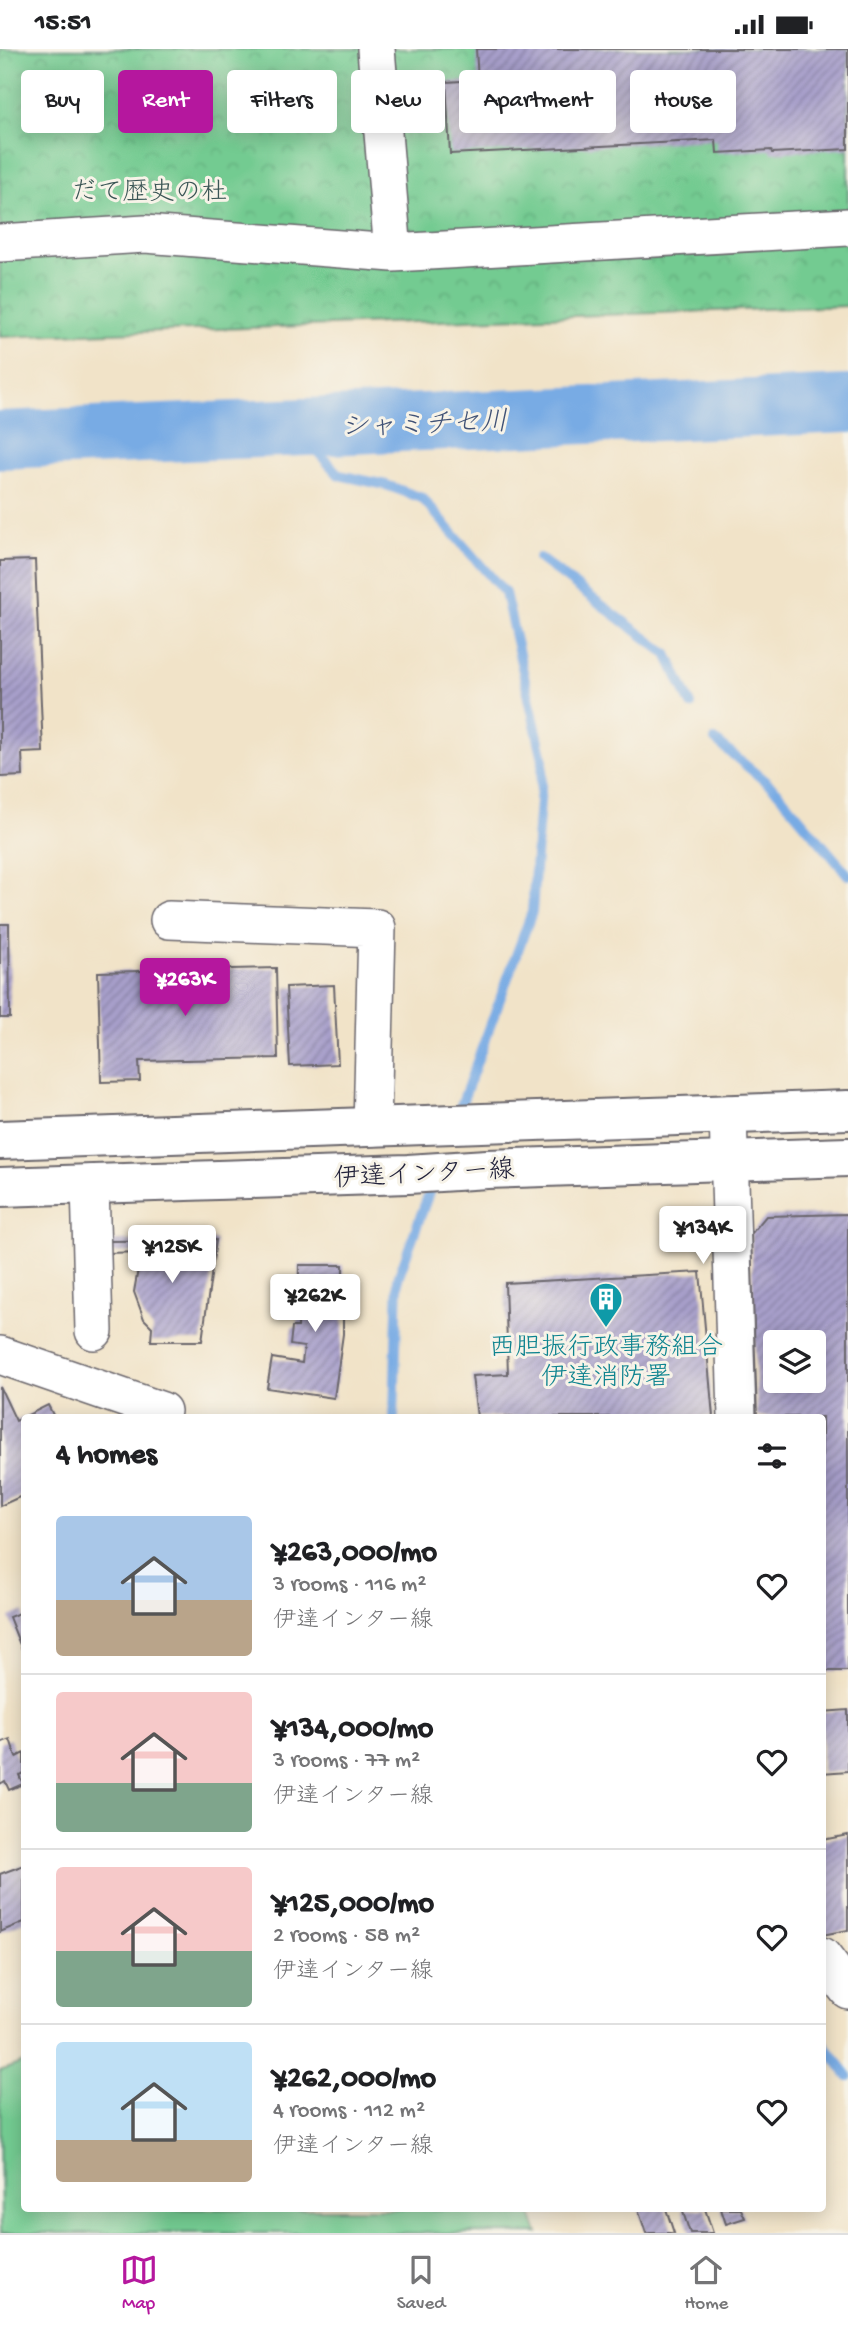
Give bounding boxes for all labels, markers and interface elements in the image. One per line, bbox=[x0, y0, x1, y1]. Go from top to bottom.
text: 15:51 bbox=[35, 9, 92, 40]
chip: Buy bbox=[21, 70, 104, 133]
chip: Rent bbox=[118, 70, 213, 133]
chip: Filters bbox=[227, 70, 337, 133]
chip: New bbox=[351, 70, 445, 133]
chip: Apartment bbox=[459, 70, 616, 133]
chip: House bbox=[630, 70, 736, 133]
park label: だて歴史の杜 bbox=[71, 178, 227, 210]
water label: シャミチセ川 bbox=[340, 407, 509, 446]
pin: ¥263K bbox=[136, 958, 234, 1018]
text: ¥263K bbox=[156, 967, 214, 994]
street label: 伊達インター線 bbox=[333, 1154, 515, 1197]
pin: ¥134K bbox=[654, 1207, 752, 1266]
text: ¥134K bbox=[675, 1215, 731, 1242]
pin: ¥125K bbox=[123, 1225, 221, 1285]
text: ¥125K bbox=[144, 1234, 200, 1261]
pin: ¥262K bbox=[266, 1275, 364, 1334]
building icon: 西胆振行政事務組合 伊達消防署 bbox=[587, 1280, 625, 1329]
text: ¥262K bbox=[286, 1283, 344, 1310]
map controls bbox=[763, 1330, 826, 1393]
button: layers bbox=[763, 1330, 826, 1393]
place label: 西胆振行政事務組合 伊達消防署 bbox=[489, 1332, 723, 1395]
icon: filters bbox=[753, 1437, 791, 1475]
text: 4 homes bbox=[56, 1439, 157, 1474]
text: ¥263,000/mo bbox=[273, 1537, 437, 1572]
icon: home bbox=[112, 1544, 196, 1628]
icon: heart bbox=[753, 1567, 791, 1605]
text: 3 rooms · 116 m² bbox=[273, 1572, 426, 1599]
text: 伊達インター線 bbox=[273, 1608, 433, 1635]
text: ¥134,000/mo bbox=[273, 1713, 433, 1748]
icon: home bbox=[112, 1720, 196, 1804]
icon: heart bbox=[753, 1743, 791, 1781]
text: 3 rooms · 77 m² bbox=[273, 1748, 420, 1775]
text: 伊達インター線 bbox=[273, 1784, 433, 1811]
text: ¥125,000/mo bbox=[273, 1888, 434, 1923]
icon: home bbox=[112, 1895, 196, 1979]
icon: heart bbox=[753, 1918, 791, 1956]
text: 2 rooms · 58 m² bbox=[273, 1923, 420, 1950]
text: 伊達インター線 bbox=[273, 1959, 433, 1986]
text: ¥262,000/mo bbox=[273, 2063, 436, 2098]
icon: home bbox=[112, 2070, 196, 2154]
icon: heart bbox=[753, 2093, 791, 2131]
text: 4 rooms · 112 m² bbox=[273, 2098, 425, 2125]
text: 伊達インター線 bbox=[273, 2134, 433, 2161]
tab: Map bbox=[120, 2251, 158, 2316]
tab: Saved bbox=[397, 2251, 445, 2316]
tab: Home bbox=[684, 2251, 728, 2316]

